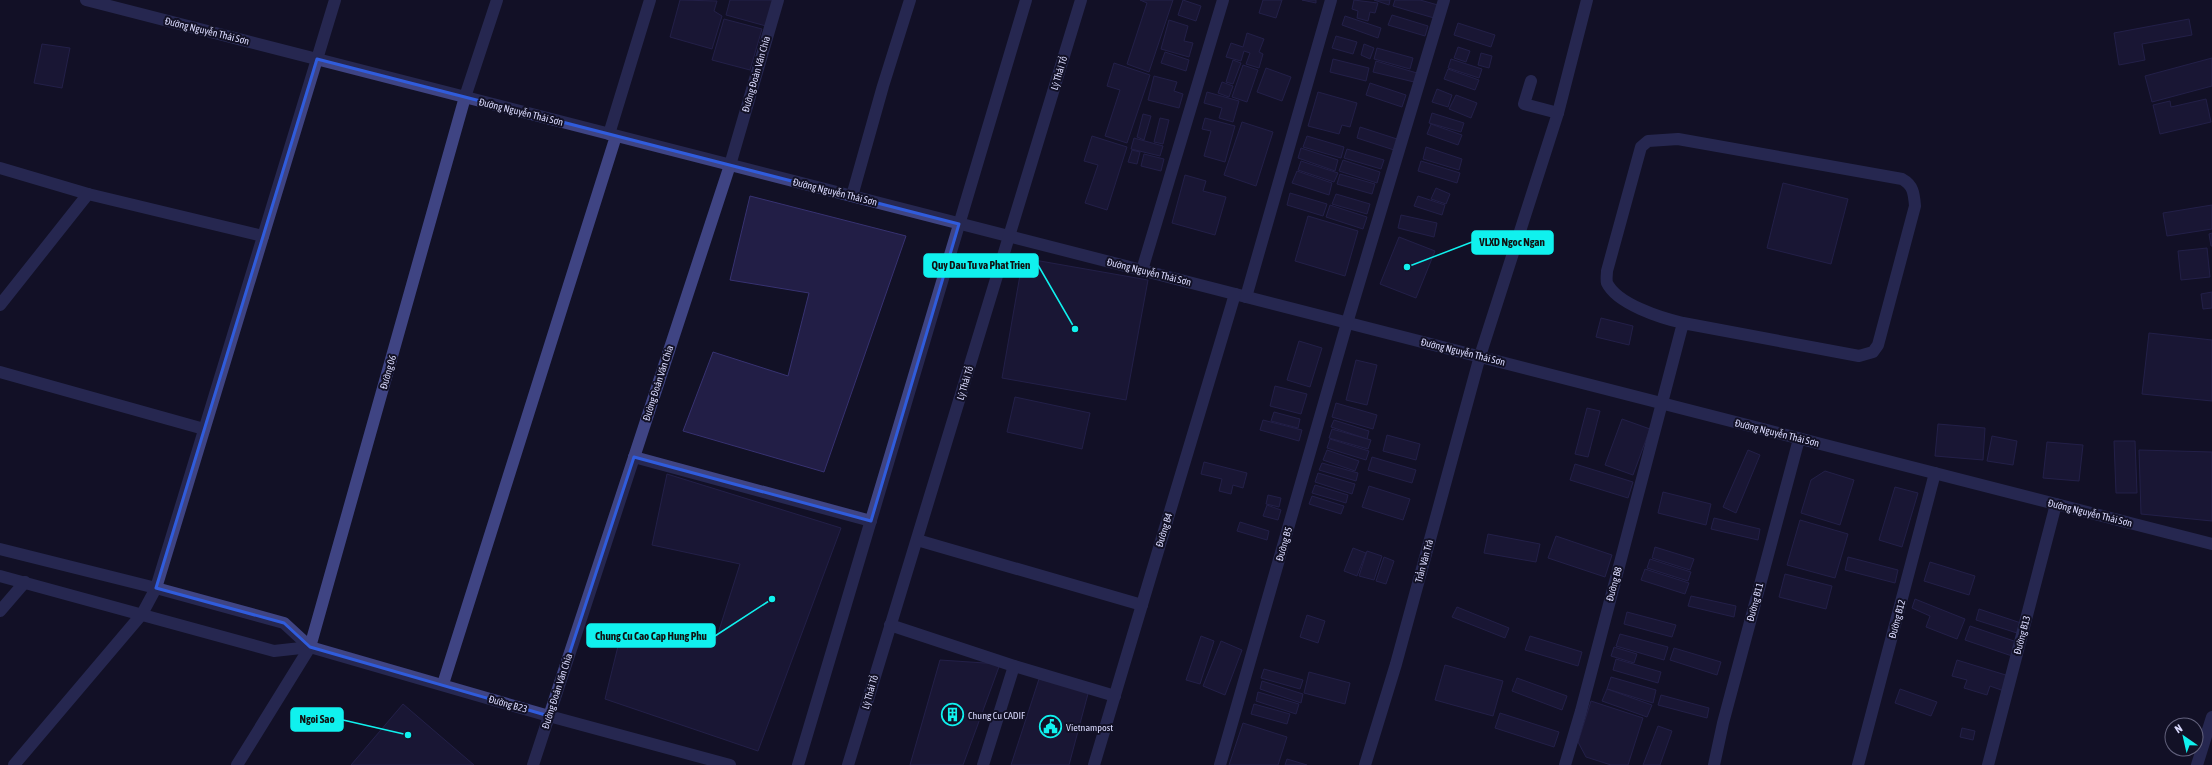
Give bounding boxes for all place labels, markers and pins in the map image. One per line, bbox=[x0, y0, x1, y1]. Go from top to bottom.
callout: VLXD Ngoc Ngan bbox=[1472, 231, 1553, 254]
callout: Quy Dau Tu va Phat Trien bbox=[924, 254, 1038, 277]
callout: Chung Cu Cao Cap Hung Phu bbox=[587, 624, 715, 647]
building icon: Chung Cu CADIF bbox=[940, 702, 966, 728]
callout: Ngoi Sao bbox=[291, 708, 343, 731]
place label: Chung Cu CADIF bbox=[968, 710, 1025, 721]
public building icon: Vietnampost bbox=[1038, 714, 1064, 740]
place label: Vietnampost bbox=[1066, 722, 1113, 733]

